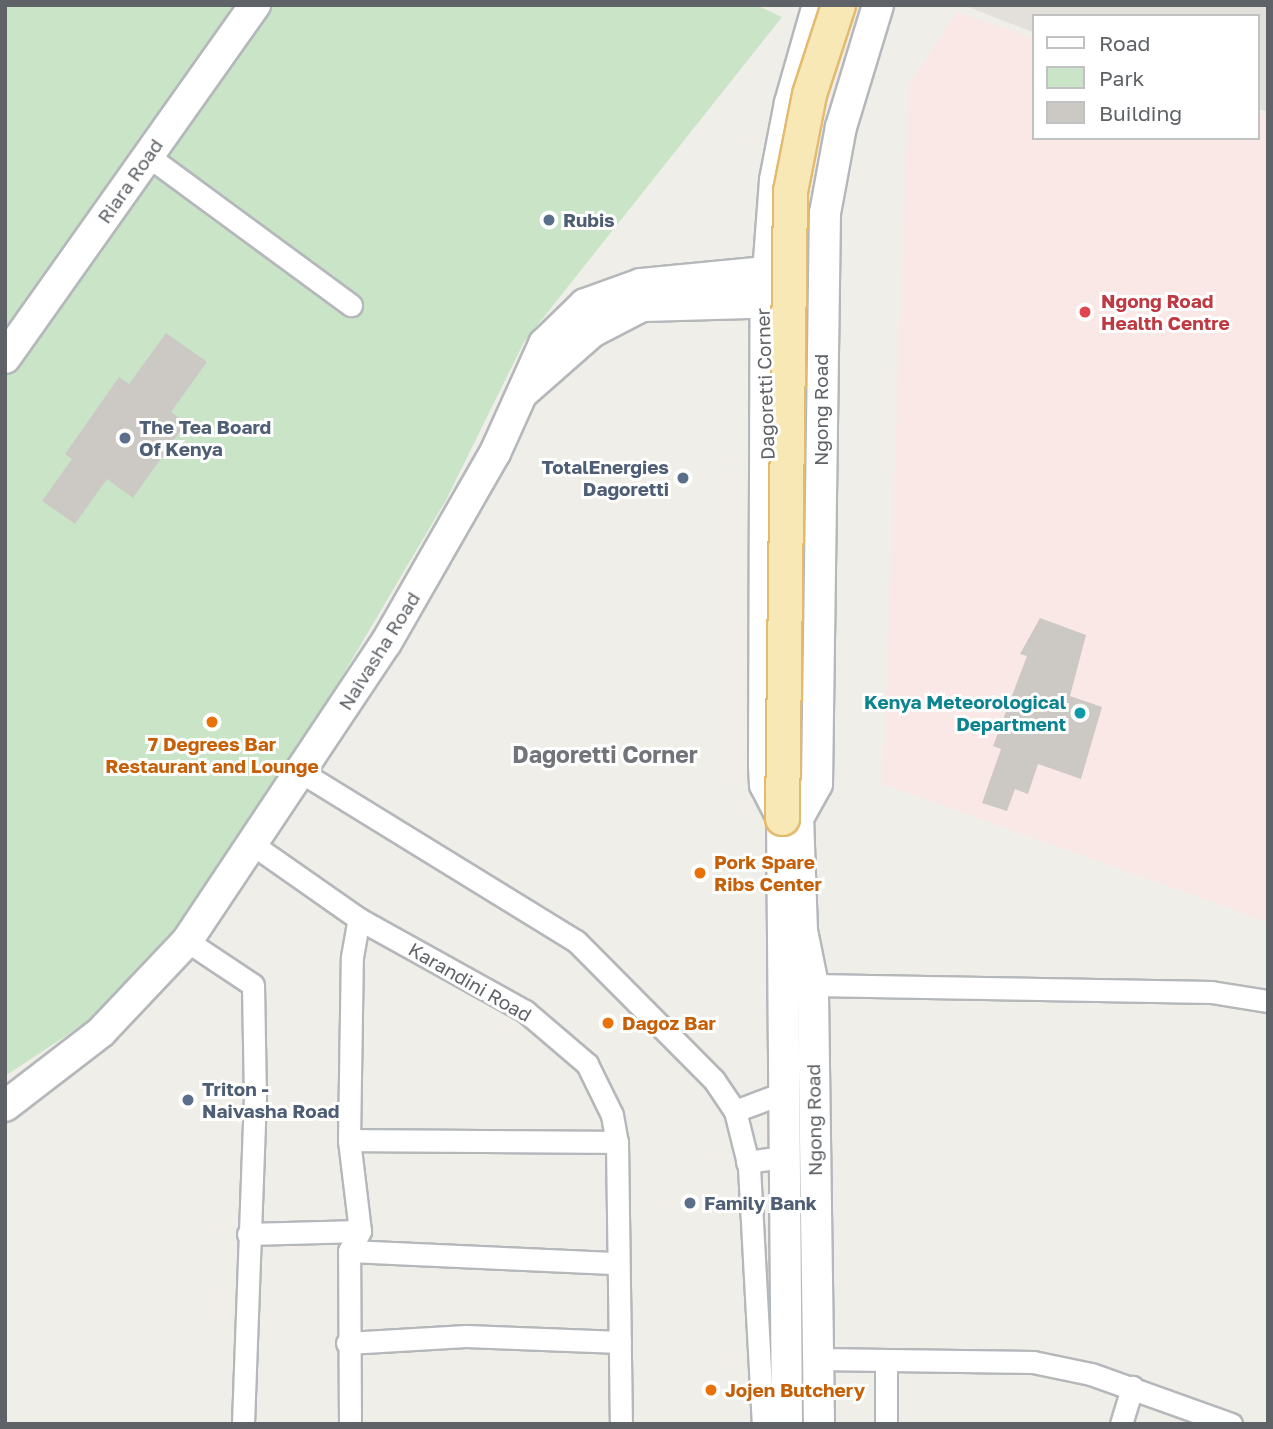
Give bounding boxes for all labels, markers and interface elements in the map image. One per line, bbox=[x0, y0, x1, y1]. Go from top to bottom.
legend bbox=[1032, 14, 1259, 140]
text: Road bbox=[1099, 30, 1150, 56]
text: Park bbox=[1099, 65, 1144, 91]
text: Building bbox=[1099, 100, 1182, 126]
street label: Riara Road bbox=[93, 134, 167, 228]
place label: Rubis bbox=[563, 209, 615, 231]
marker: Rubis bbox=[541, 212, 557, 228]
place label: Ngong Road Health Centre bbox=[1101, 290, 1230, 334]
marker: Ngong Road Health Centre bbox=[1075, 302, 1095, 322]
street label: Dagoretti Corner bbox=[751, 308, 779, 460]
street label: Ngong Road bbox=[810, 354, 832, 466]
place label: The Tea Board Of Kenya bbox=[139, 416, 271, 460]
marker: The Tea Board Of Kenya bbox=[117, 430, 133, 446]
place label: TotalEnergies Dagoretti bbox=[541, 456, 669, 500]
marker: TotalEnergies Dagoretti bbox=[675, 470, 691, 486]
street label: Naivasha Road bbox=[334, 588, 424, 714]
place label: Kenya Meteorological Department bbox=[864, 691, 1066, 735]
marker: Kenya Meteorological Department bbox=[1072, 705, 1088, 721]
marker: 7 Degrees Bar Restaurant and Lounge bbox=[204, 714, 220, 730]
place label: 7 Degrees Bar Restaurant and Lounge bbox=[105, 733, 319, 777]
district label: Dagoretti Corner bbox=[512, 740, 698, 768]
place label: Pork Spare Ribs Center bbox=[714, 851, 822, 895]
marker: Pork Spare Ribs Center bbox=[692, 865, 708, 881]
street label: Karandini Road bbox=[404, 938, 536, 1026]
place label: Dagoz Bar bbox=[622, 1012, 716, 1034]
marker: Dagoz Bar bbox=[600, 1015, 616, 1031]
street label: Ngong Road bbox=[802, 1064, 826, 1176]
place label: Triton - Naivasha Road bbox=[202, 1078, 339, 1122]
marker: Triton - Naivasha Road bbox=[180, 1092, 196, 1108]
place label: Family Bank bbox=[704, 1192, 817, 1214]
marker: Family Bank bbox=[682, 1195, 698, 1211]
place label: Jojen Butchery bbox=[725, 1379, 865, 1401]
marker: Jojen Butchery bbox=[703, 1382, 719, 1398]

